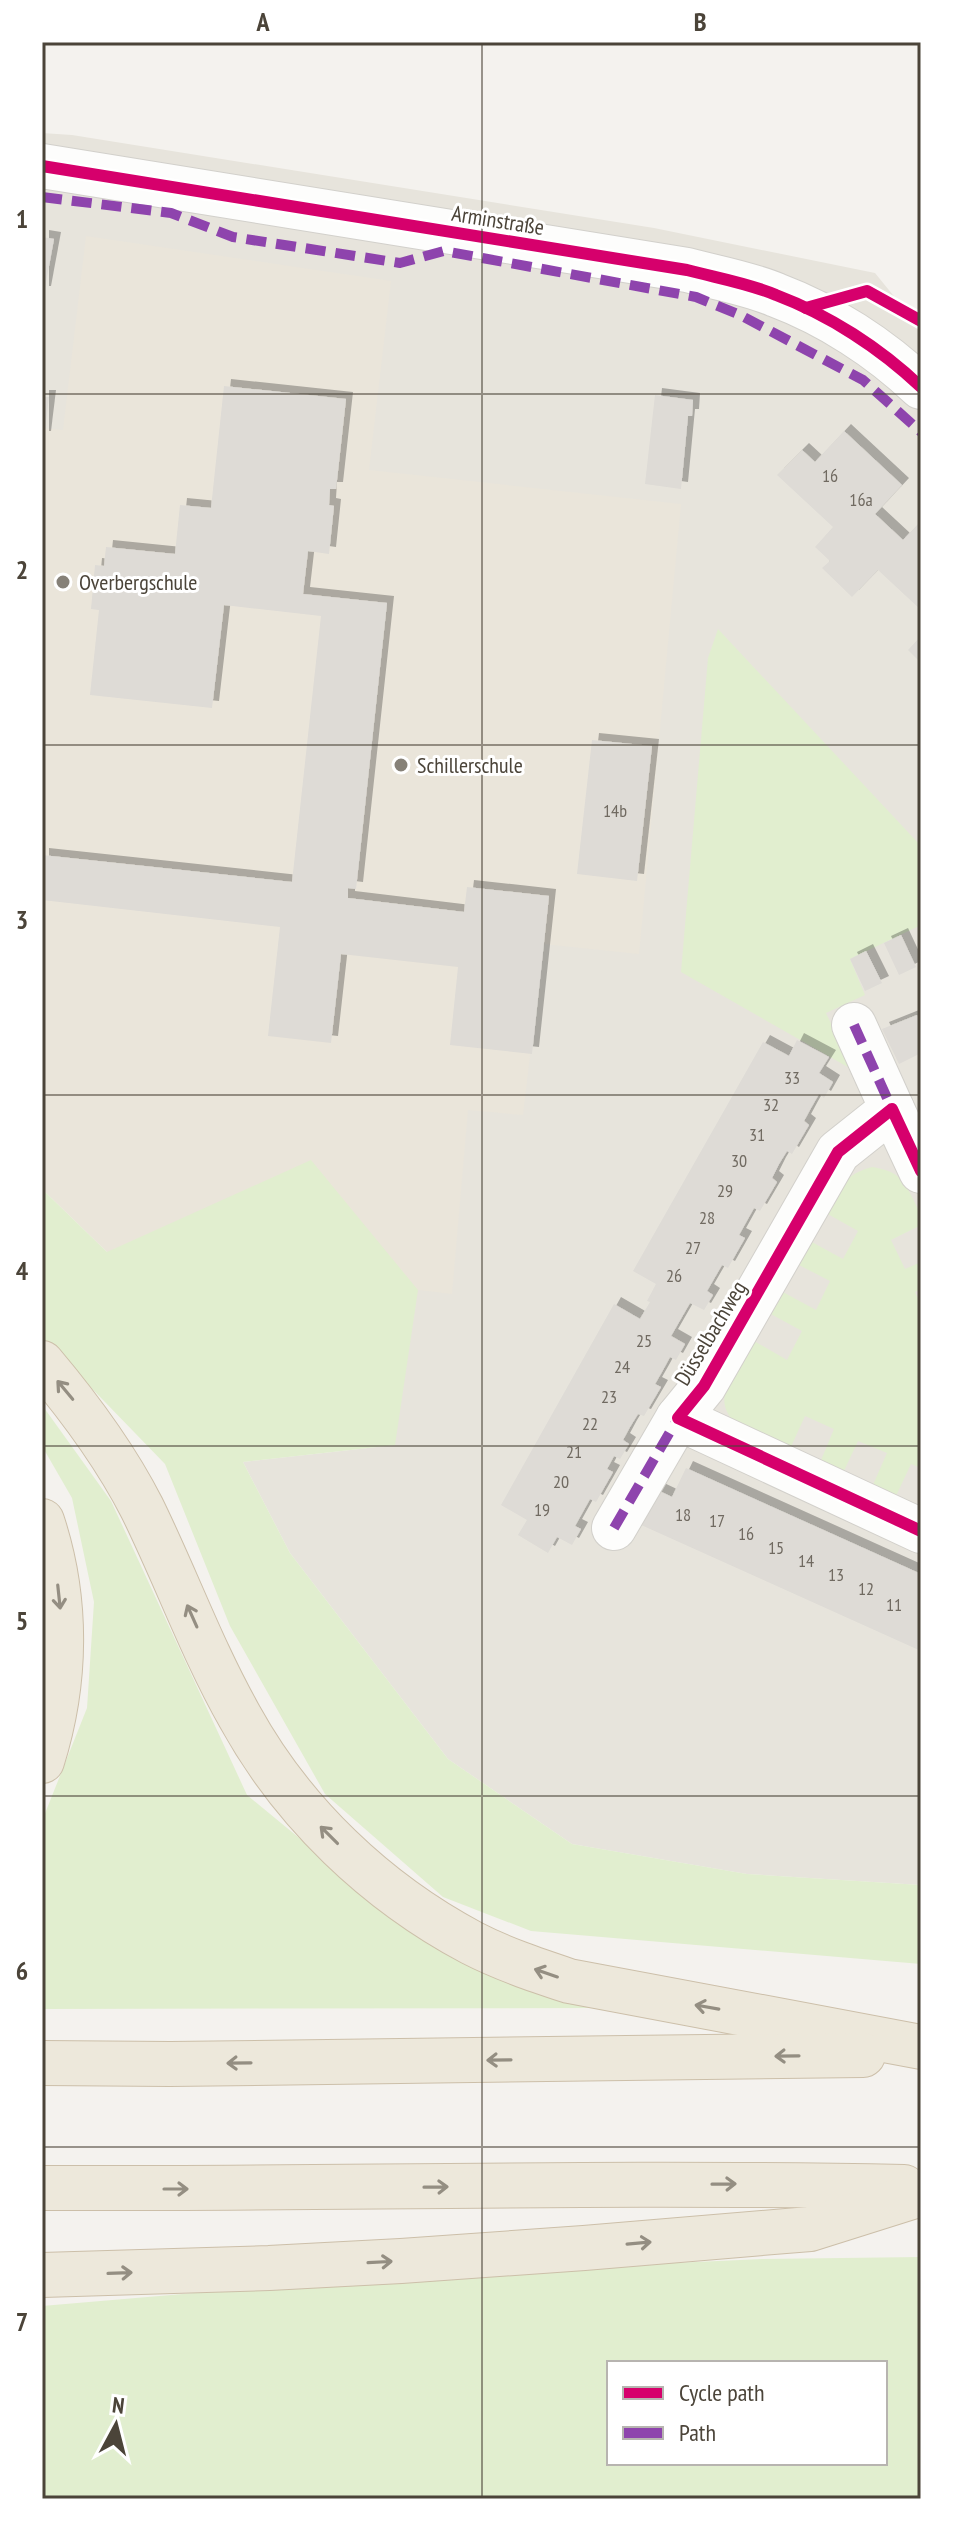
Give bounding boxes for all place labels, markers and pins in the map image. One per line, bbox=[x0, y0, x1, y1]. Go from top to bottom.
place label: Overbergschule bbox=[79, 568, 197, 596]
marker: Overbergschule bbox=[54, 573, 72, 591]
place label: Schillerschule bbox=[417, 751, 523, 779]
marker: Schillerschule bbox=[392, 756, 410, 774]

